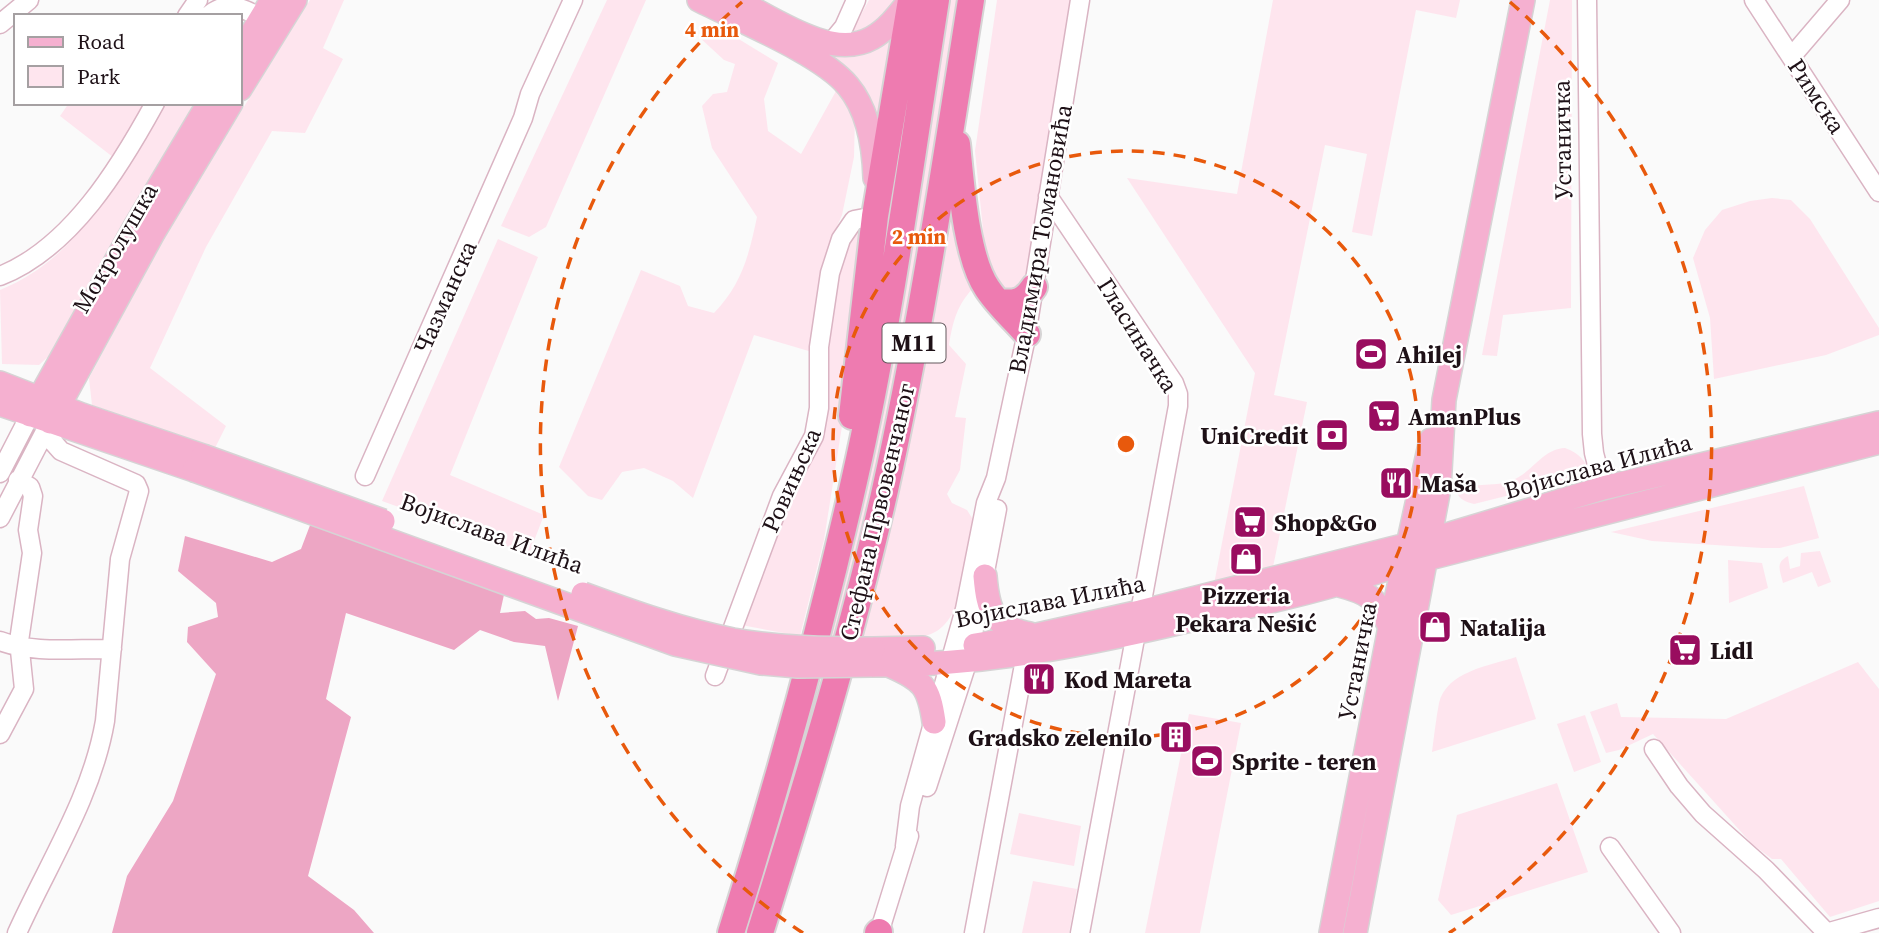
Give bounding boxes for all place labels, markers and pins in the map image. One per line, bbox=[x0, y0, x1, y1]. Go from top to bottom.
sports icon: Ahilej bbox=[1352, 335, 1390, 373]
place label: Ahilej bbox=[1396, 338, 1462, 371]
supermarket icon: AmanPlus bbox=[1365, 397, 1403, 435]
place label: AmanPlus bbox=[1408, 400, 1521, 433]
bank icon: UniCredit bbox=[1313, 416, 1351, 454]
place label: UniCredit bbox=[1200, 419, 1308, 452]
centre of rings bbox=[1114, 432, 1138, 456]
restaurant icon: Maša bbox=[1377, 464, 1415, 502]
place label: Maša bbox=[1420, 467, 1478, 500]
supermarket icon: Shop&Go bbox=[1231, 503, 1269, 541]
place label: Shop&Go bbox=[1274, 506, 1377, 539]
shop icon: Pizzeria Pekara Nešić bbox=[1227, 540, 1265, 578]
place label: Pizzeria Pekara Nešić bbox=[1175, 579, 1317, 640]
shop icon: Natalija bbox=[1416, 608, 1454, 646]
place label: Natalija bbox=[1460, 611, 1546, 644]
supermarket icon: Lidl bbox=[1666, 631, 1704, 669]
place label: Lidl bbox=[1710, 634, 1754, 667]
restaurant icon: Kod Mareta bbox=[1020, 660, 1058, 698]
place label: Kod Mareta bbox=[1064, 663, 1192, 696]
building icon: Gradsko zelenilo bbox=[1157, 718, 1195, 756]
place label: Gradsko zelenilo bbox=[968, 721, 1152, 754]
sports icon: Sprite - teren bbox=[1188, 742, 1226, 780]
place label: Sprite - teren bbox=[1232, 745, 1377, 778]

